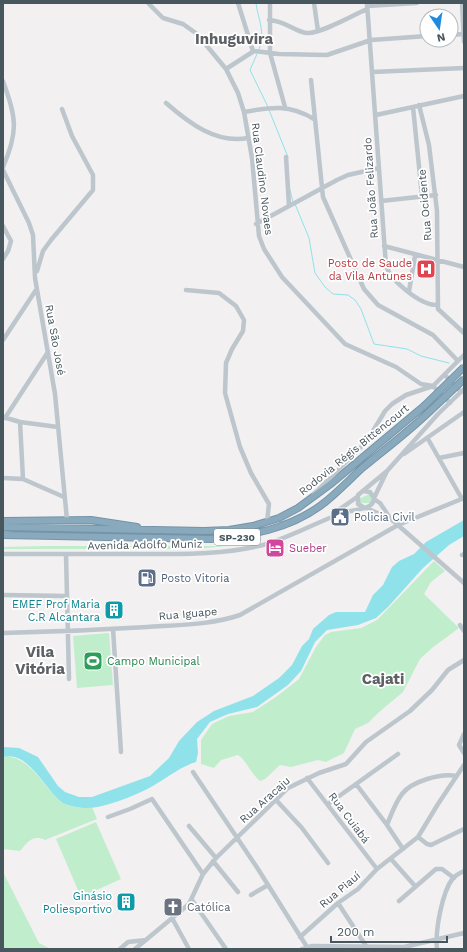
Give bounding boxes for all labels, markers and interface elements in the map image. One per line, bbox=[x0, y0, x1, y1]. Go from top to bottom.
north arrow bbox=[419, 8, 459, 48]
district label: Inhuguvira bbox=[195, 30, 273, 48]
text: N bbox=[436, 30, 447, 45]
street label: Rua Claudino Novaes bbox=[249, 122, 275, 236]
street label: Rua João Felizardo bbox=[361, 137, 381, 239]
street label: Rua Ocidente bbox=[415, 169, 435, 241]
place label: Posto de Saude da Vila Antunes bbox=[328, 257, 412, 283]
hospital icon: Posto de Saude da Vila Antunes bbox=[415, 258, 437, 280]
street label: Rua São José bbox=[42, 303, 68, 377]
street label: Rodovia Régis Bittencourt bbox=[296, 401, 412, 498]
public building icon: Policia Civil bbox=[329, 506, 351, 528]
place label: Policia Civil bbox=[354, 511, 415, 524]
road number: SP-230 bbox=[214, 529, 260, 545]
street label: Avenida Adolfo Muniz bbox=[87, 537, 203, 553]
hotel icon: Sueber bbox=[264, 537, 286, 559]
place label: Sueber bbox=[289, 542, 327, 555]
fuel station icon: Posto Vitoria bbox=[136, 567, 158, 589]
place label: Posto Vitoria bbox=[161, 572, 230, 585]
place label: EMEF Prof Maria C.R Alcantara bbox=[12, 598, 100, 624]
building icon: EMEF Prof Maria C.R Alcantara bbox=[103, 599, 125, 621]
street label: Rua Iguape bbox=[158, 605, 218, 623]
district label: Vila Vitória bbox=[15, 643, 65, 678]
sports icon: Campo Municipal bbox=[82, 650, 104, 672]
place label: Campo Municipal bbox=[107, 655, 201, 668]
district label: Cajati bbox=[362, 670, 404, 688]
street label: Rua Aracaju bbox=[237, 774, 293, 826]
street label: Rua Cuiabá bbox=[326, 790, 372, 846]
street label: Rua Piauí bbox=[317, 869, 363, 911]
place label: Ginásio Poliesportivo bbox=[43, 890, 112, 916]
building icon: Ginásio Poliesportivo bbox=[115, 891, 137, 913]
church icon: Católica bbox=[162, 896, 184, 918]
place label: Católica bbox=[187, 901, 230, 914]
scale bar bbox=[331, 918, 447, 944]
text: 200 m bbox=[337, 925, 374, 939]

